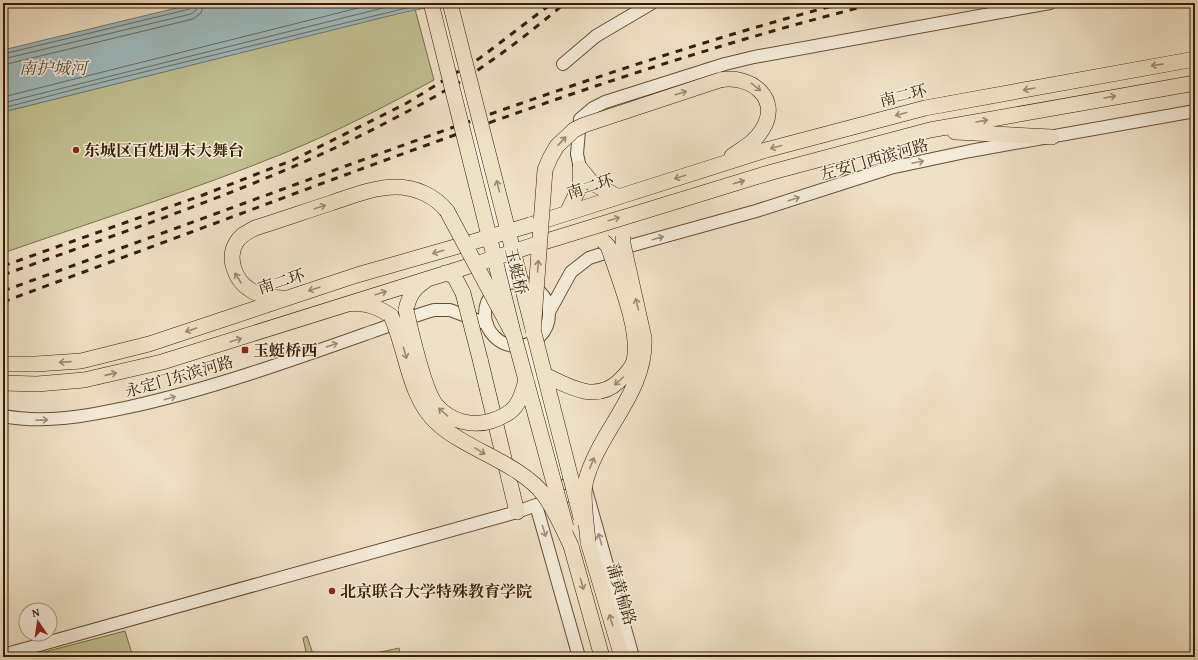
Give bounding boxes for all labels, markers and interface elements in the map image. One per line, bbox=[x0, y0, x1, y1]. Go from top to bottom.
water label: 南护城河 bbox=[19, 55, 90, 80]
one-way arrow bbox=[1150, 61, 1163, 69]
street label: 南二环 bbox=[877, 78, 929, 112]
one-way arrow bbox=[751, 83, 761, 92]
one-way arrow bbox=[1022, 85, 1035, 93]
one-way arrow bbox=[675, 88, 687, 96]
one-way arrow bbox=[1103, 93, 1116, 101]
one-way arrow bbox=[895, 111, 908, 118]
one-way arrow bbox=[976, 116, 989, 124]
street label: 左安门西滨河路 bbox=[817, 132, 931, 186]
one-way arrow bbox=[557, 136, 567, 146]
place label: 东城区百姓周末大舞台 bbox=[84, 138, 244, 162]
one-way arrow bbox=[769, 144, 782, 152]
marker: 东城区百姓周末大舞台 bbox=[71, 145, 81, 155]
one-way arrow bbox=[911, 158, 924, 166]
street label: 南二环 bbox=[563, 167, 617, 205]
one-way arrow bbox=[674, 174, 687, 181]
one-way arrow bbox=[732, 178, 745, 185]
one-way arrow bbox=[493, 179, 501, 192]
one-way arrow bbox=[787, 195, 800, 202]
one-way arrow bbox=[313, 202, 325, 210]
one-way arrow bbox=[608, 215, 621, 222]
one-way arrow bbox=[652, 234, 665, 241]
street label: 玉蜓桥 bbox=[500, 245, 534, 297]
one-way arrow bbox=[432, 249, 445, 256]
one-way arrow bbox=[534, 260, 541, 273]
street label: 南二环 bbox=[254, 262, 308, 300]
one-way arrow bbox=[234, 272, 242, 284]
one-way arrow bbox=[308, 286, 321, 293]
one-way arrow bbox=[374, 289, 387, 296]
one-way arrow bbox=[633, 298, 641, 311]
one-way arrow bbox=[184, 327, 197, 334]
one-way arrow bbox=[230, 336, 243, 343]
place label: 玉蜓桥西 bbox=[253, 338, 318, 362]
one-way arrow bbox=[326, 341, 339, 348]
marker: 玉蜓桥西 bbox=[240, 345, 250, 355]
one-way arrow bbox=[401, 346, 409, 359]
street label: 永定门东滨河路 bbox=[122, 349, 236, 403]
one-way arrow bbox=[59, 359, 72, 366]
one-way arrow bbox=[104, 369, 117, 377]
one-way arrow bbox=[614, 376, 624, 385]
one-way arrow bbox=[163, 394, 176, 401]
one-way arrow bbox=[438, 407, 449, 416]
one-way arrow bbox=[35, 416, 48, 424]
one-way arrow bbox=[474, 447, 486, 455]
one-way arrow bbox=[589, 457, 597, 469]
one-way arrow bbox=[540, 525, 548, 538]
one-way arrow bbox=[596, 532, 603, 545]
street label: 蒲黄榆路 bbox=[601, 560, 643, 628]
one-way arrow bbox=[578, 577, 586, 590]
place label: 北京联合大学特殊教育学院 bbox=[340, 579, 532, 603]
marker: 北京联合大学特殊教育学院 bbox=[327, 586, 337, 596]
north arrow bbox=[18, 602, 58, 642]
text: N bbox=[30, 603, 42, 621]
one-way arrow bbox=[607, 613, 614, 626]

